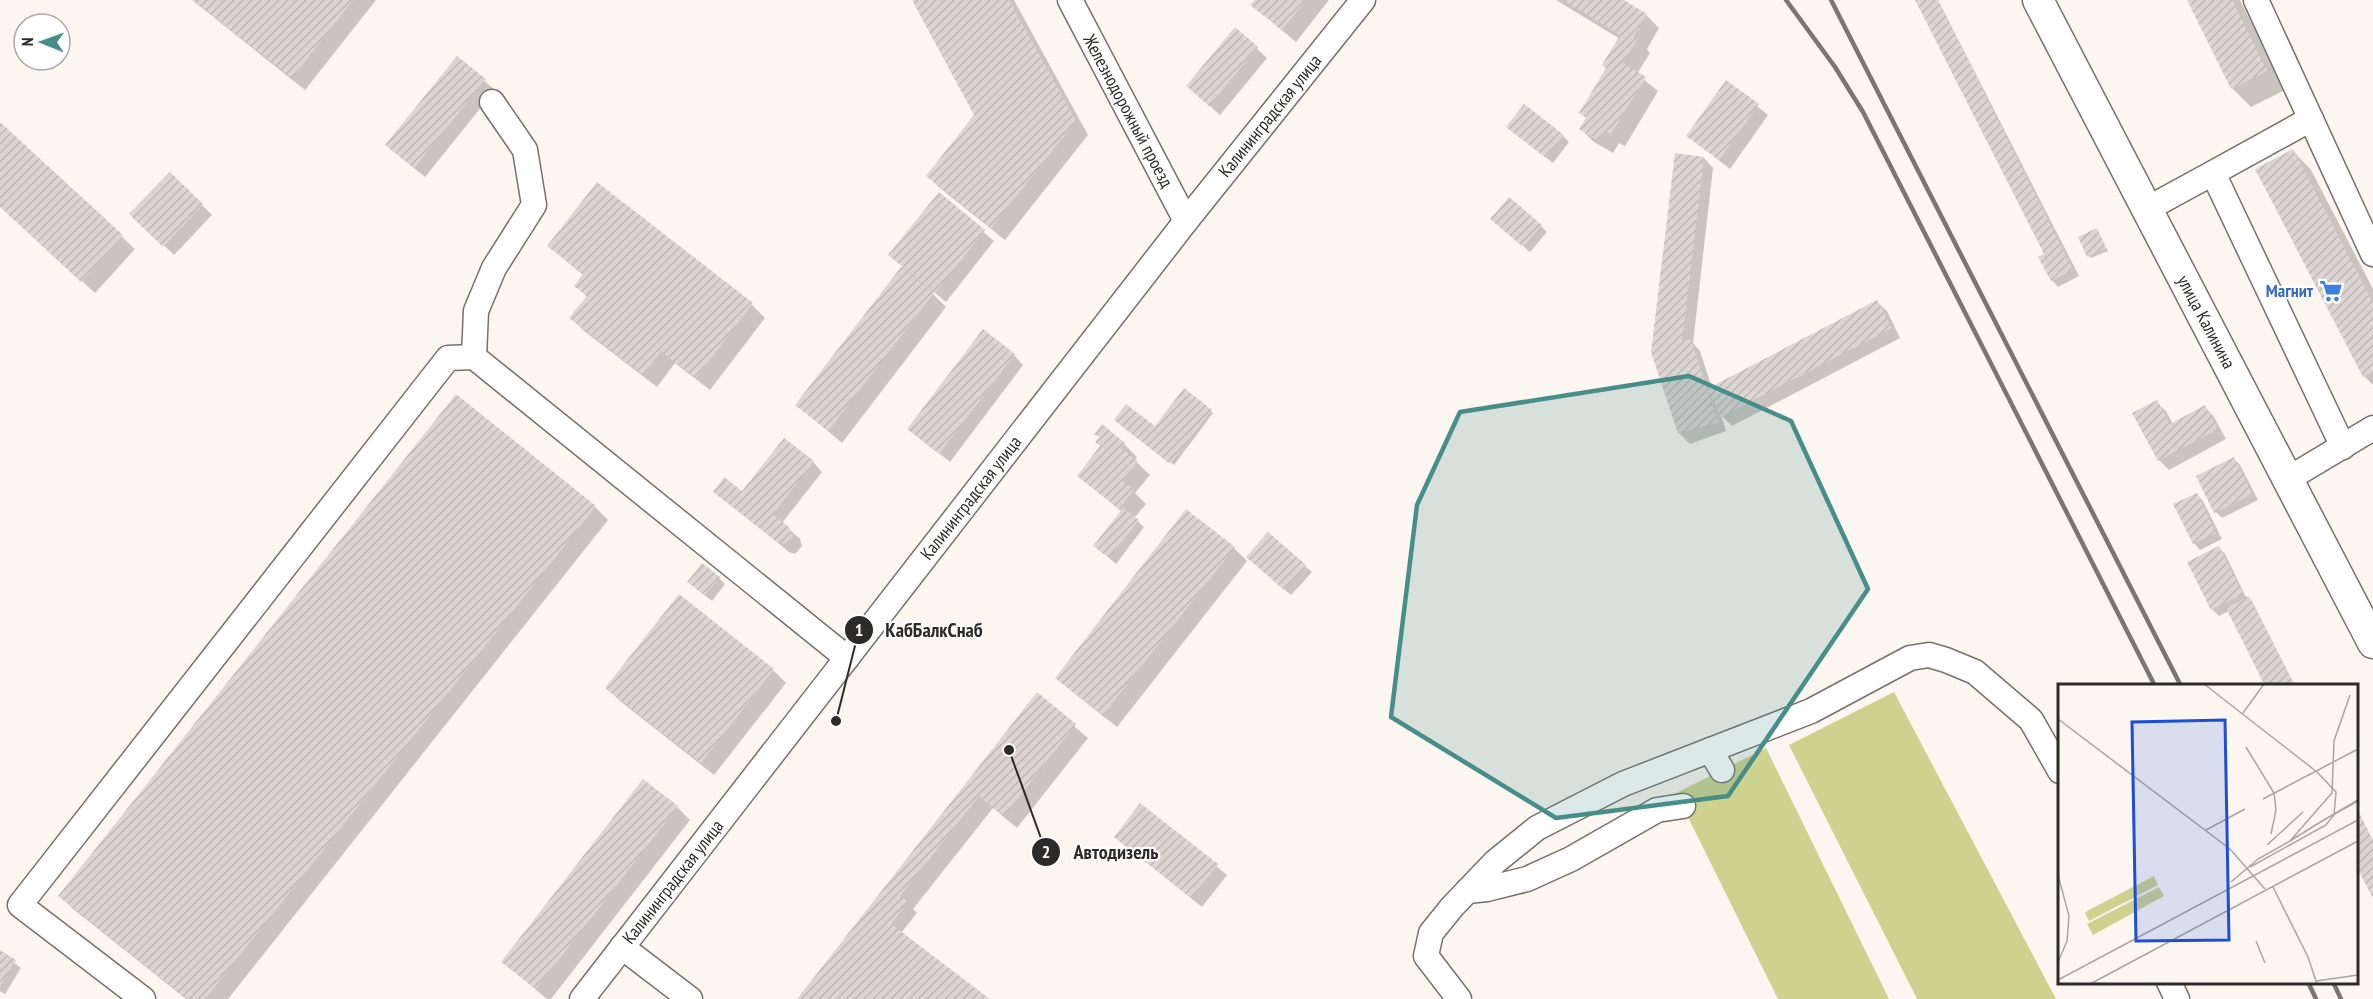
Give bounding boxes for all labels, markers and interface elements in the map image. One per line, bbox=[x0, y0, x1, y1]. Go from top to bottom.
north arrow bbox=[12, 12, 72, 72]
street label: Железнодорожный проезд bbox=[1078, 29, 1179, 191]
text: N bbox=[17, 37, 37, 46]
street label: Калининградская улица bbox=[1213, 50, 1326, 182]
street label: улица Калинина bbox=[2172, 271, 2241, 373]
supermarket icon: Магнит bbox=[2318, 278, 2344, 304]
place label: Магнит bbox=[2266, 279, 2314, 302]
street label: Калининградская улица bbox=[915, 431, 1026, 564]
callout: КабБалкСнаб bbox=[844, 611, 995, 649]
text: КабБалкСнаб bbox=[885, 617, 983, 643]
text: 1 bbox=[855, 618, 863, 641]
inset map bbox=[2058, 684, 2358, 984]
street label: Калининградская улица bbox=[617, 815, 728, 948]
callout: Автодизель bbox=[1031, 833, 1170, 871]
text: Автодизель bbox=[1073, 839, 1159, 865]
text: 2 bbox=[1042, 840, 1050, 863]

